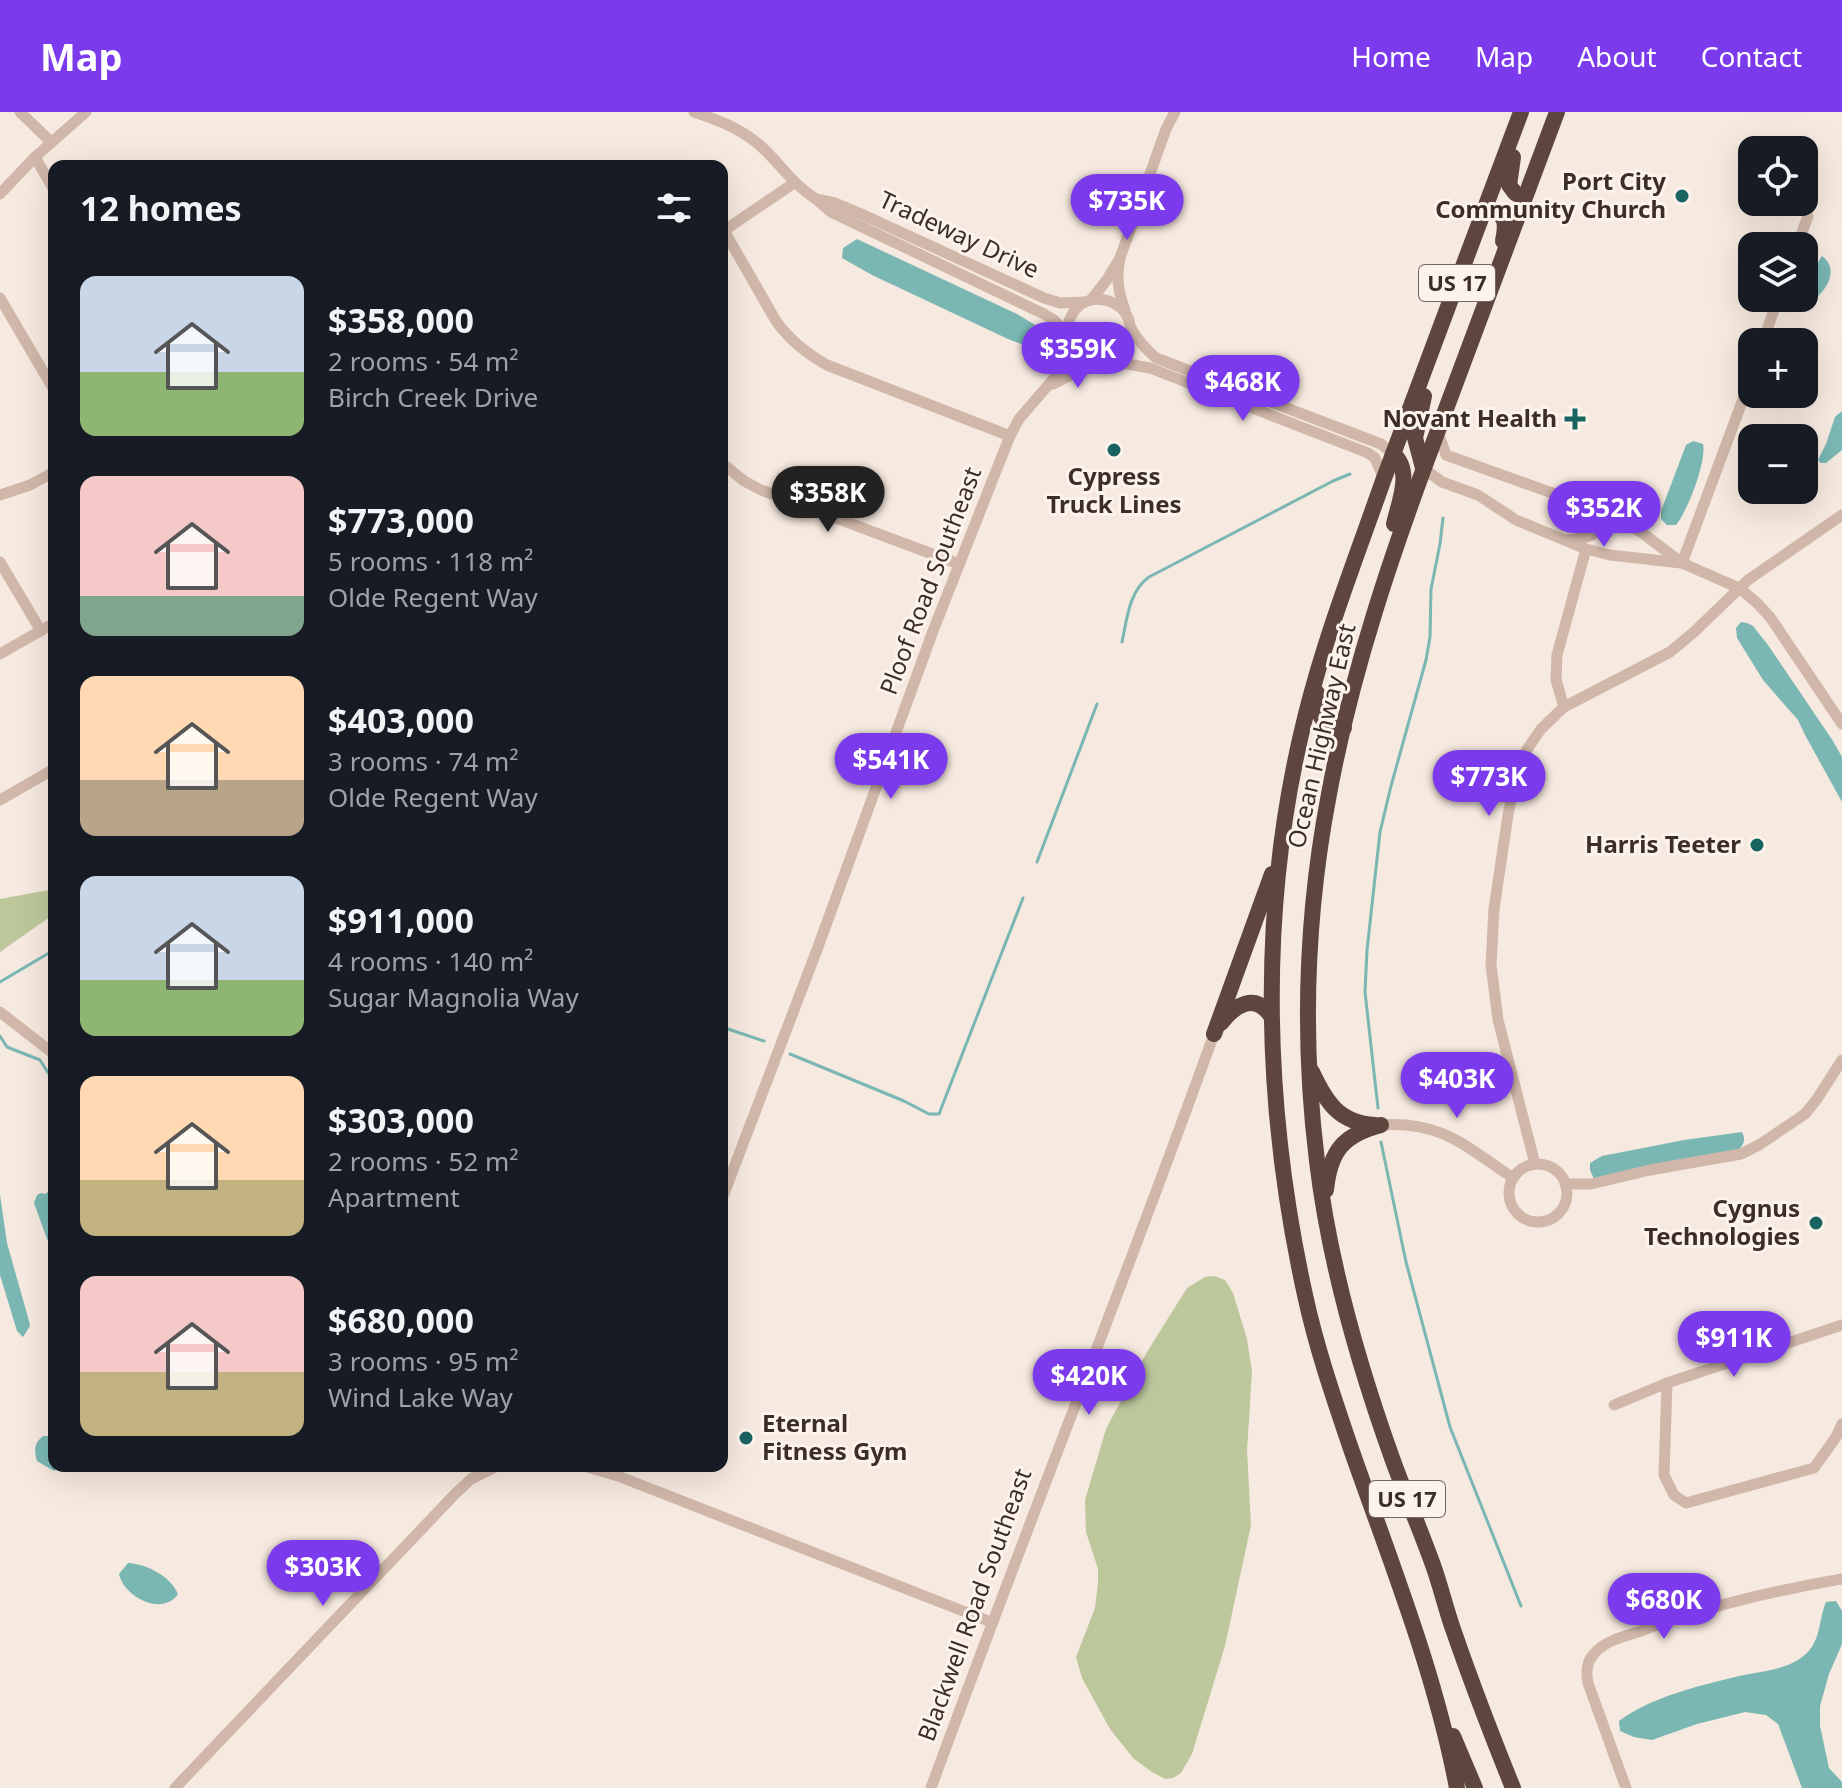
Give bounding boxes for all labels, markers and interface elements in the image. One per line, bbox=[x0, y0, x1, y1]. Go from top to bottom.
text: Map bbox=[40, 30, 123, 82]
text: Home bbox=[1351, 37, 1431, 75]
text: Map bbox=[1475, 37, 1533, 75]
text: About bbox=[1577, 37, 1657, 75]
text: Contact bbox=[1701, 37, 1802, 75]
map controls bbox=[1738, 136, 1818, 504]
button: locate bbox=[1738, 136, 1818, 216]
place label: Port City Community Church bbox=[1435, 164, 1666, 225]
pin: $735K bbox=[1071, 174, 1183, 242]
street label: Tradeway Drive bbox=[874, 182, 1045, 285]
text: $735K bbox=[1089, 182, 1165, 218]
text: 12 homes bbox=[80, 185, 242, 231]
icon: filters bbox=[652, 186, 696, 230]
marker: Port City Community Church bbox=[1673, 187, 1691, 205]
button: layers bbox=[1738, 232, 1818, 312]
road number: US 17 bbox=[1419, 265, 1495, 301]
text: $358,000 bbox=[328, 297, 474, 343]
icon: home bbox=[144, 308, 240, 404]
pin: $359K bbox=[1022, 322, 1134, 390]
button: + bbox=[1738, 328, 1818, 408]
text: $359K bbox=[1040, 330, 1116, 366]
text: 2 rooms · 54 m² bbox=[328, 343, 518, 379]
pin: $468K bbox=[1187, 355, 1299, 423]
text: $468K bbox=[1205, 363, 1281, 399]
text: Birch Creek Drive bbox=[328, 379, 538, 415]
place label: Novant Health bbox=[1382, 401, 1557, 434]
marker: Novant Health bbox=[1564, 408, 1586, 430]
button: − bbox=[1738, 424, 1818, 504]
marker: Cypress Truck Lines bbox=[1105, 441, 1123, 459]
place label: Cypress Truck Lines bbox=[1046, 459, 1182, 520]
street label: Ploof Road Southeast bbox=[871, 462, 988, 699]
pin: $358K bbox=[772, 466, 884, 534]
text: $358K bbox=[790, 474, 866, 510]
pin: $352K bbox=[1548, 481, 1660, 549]
text: $352K bbox=[1566, 489, 1642, 525]
text: $773,000 bbox=[328, 497, 474, 543]
icon: home bbox=[144, 508, 240, 604]
text: 5 rooms · 118 m² bbox=[328, 543, 533, 579]
text: Olde Regent Way bbox=[328, 579, 538, 615]
street label: Ocean Highway East bbox=[1279, 620, 1363, 851]
text: $403,000 bbox=[328, 697, 474, 743]
icon: home bbox=[144, 708, 240, 804]
pin: $541K bbox=[835, 733, 947, 801]
text: $541K bbox=[853, 741, 929, 777]
text: 3 rooms · 74 m² bbox=[328, 743, 518, 779]
pin: $773K bbox=[1433, 750, 1545, 818]
text: $773K bbox=[1451, 758, 1527, 794]
text: Olde Regent Way bbox=[328, 779, 538, 815]
place label: Harris Teeter bbox=[1585, 827, 1741, 860]
marker: Harris Teeter bbox=[1748, 836, 1766, 854]
text: $911,000 bbox=[328, 897, 474, 943]
icon: home bbox=[144, 908, 240, 1004]
text: 4 rooms · 140 m² bbox=[328, 943, 533, 979]
text: Sugar Magnolia Way bbox=[328, 979, 579, 1015]
pin: $403K bbox=[1401, 1052, 1513, 1120]
text: $403K bbox=[1419, 1060, 1495, 1096]
text: $303,000 bbox=[328, 1097, 474, 1143]
icon: home bbox=[144, 1108, 240, 1204]
text: 2 rooms · 52 m² bbox=[328, 1143, 518, 1179]
text: Apartment bbox=[328, 1179, 460, 1215]
place label: Cygnus Technologies bbox=[1644, 1191, 1800, 1252]
marker: Cygnus Technologies bbox=[1807, 1214, 1825, 1232]
text: $680,000 bbox=[328, 1297, 474, 1343]
icon: home bbox=[144, 1308, 240, 1404]
pin: $911K bbox=[1678, 1311, 1790, 1379]
text: $911K bbox=[1696, 1319, 1772, 1355]
text: 3 rooms · 95 m² bbox=[328, 1343, 518, 1379]
pin: $420K bbox=[1033, 1349, 1145, 1417]
text: $420K bbox=[1051, 1357, 1127, 1393]
text: Wind Lake Way bbox=[328, 1379, 513, 1415]
place label: Eternal Fitness Gym bbox=[762, 1406, 908, 1467]
marker: Eternal Fitness Gym bbox=[737, 1429, 755, 1447]
street label: Blackwell Road Southeast bbox=[909, 1463, 1038, 1745]
road number: US 17 bbox=[1369, 1481, 1445, 1517]
pin: $303K bbox=[267, 1540, 379, 1608]
text: $303K bbox=[285, 1548, 361, 1584]
pin: $680K bbox=[1608, 1573, 1720, 1641]
text: $680K bbox=[1626, 1581, 1702, 1617]

